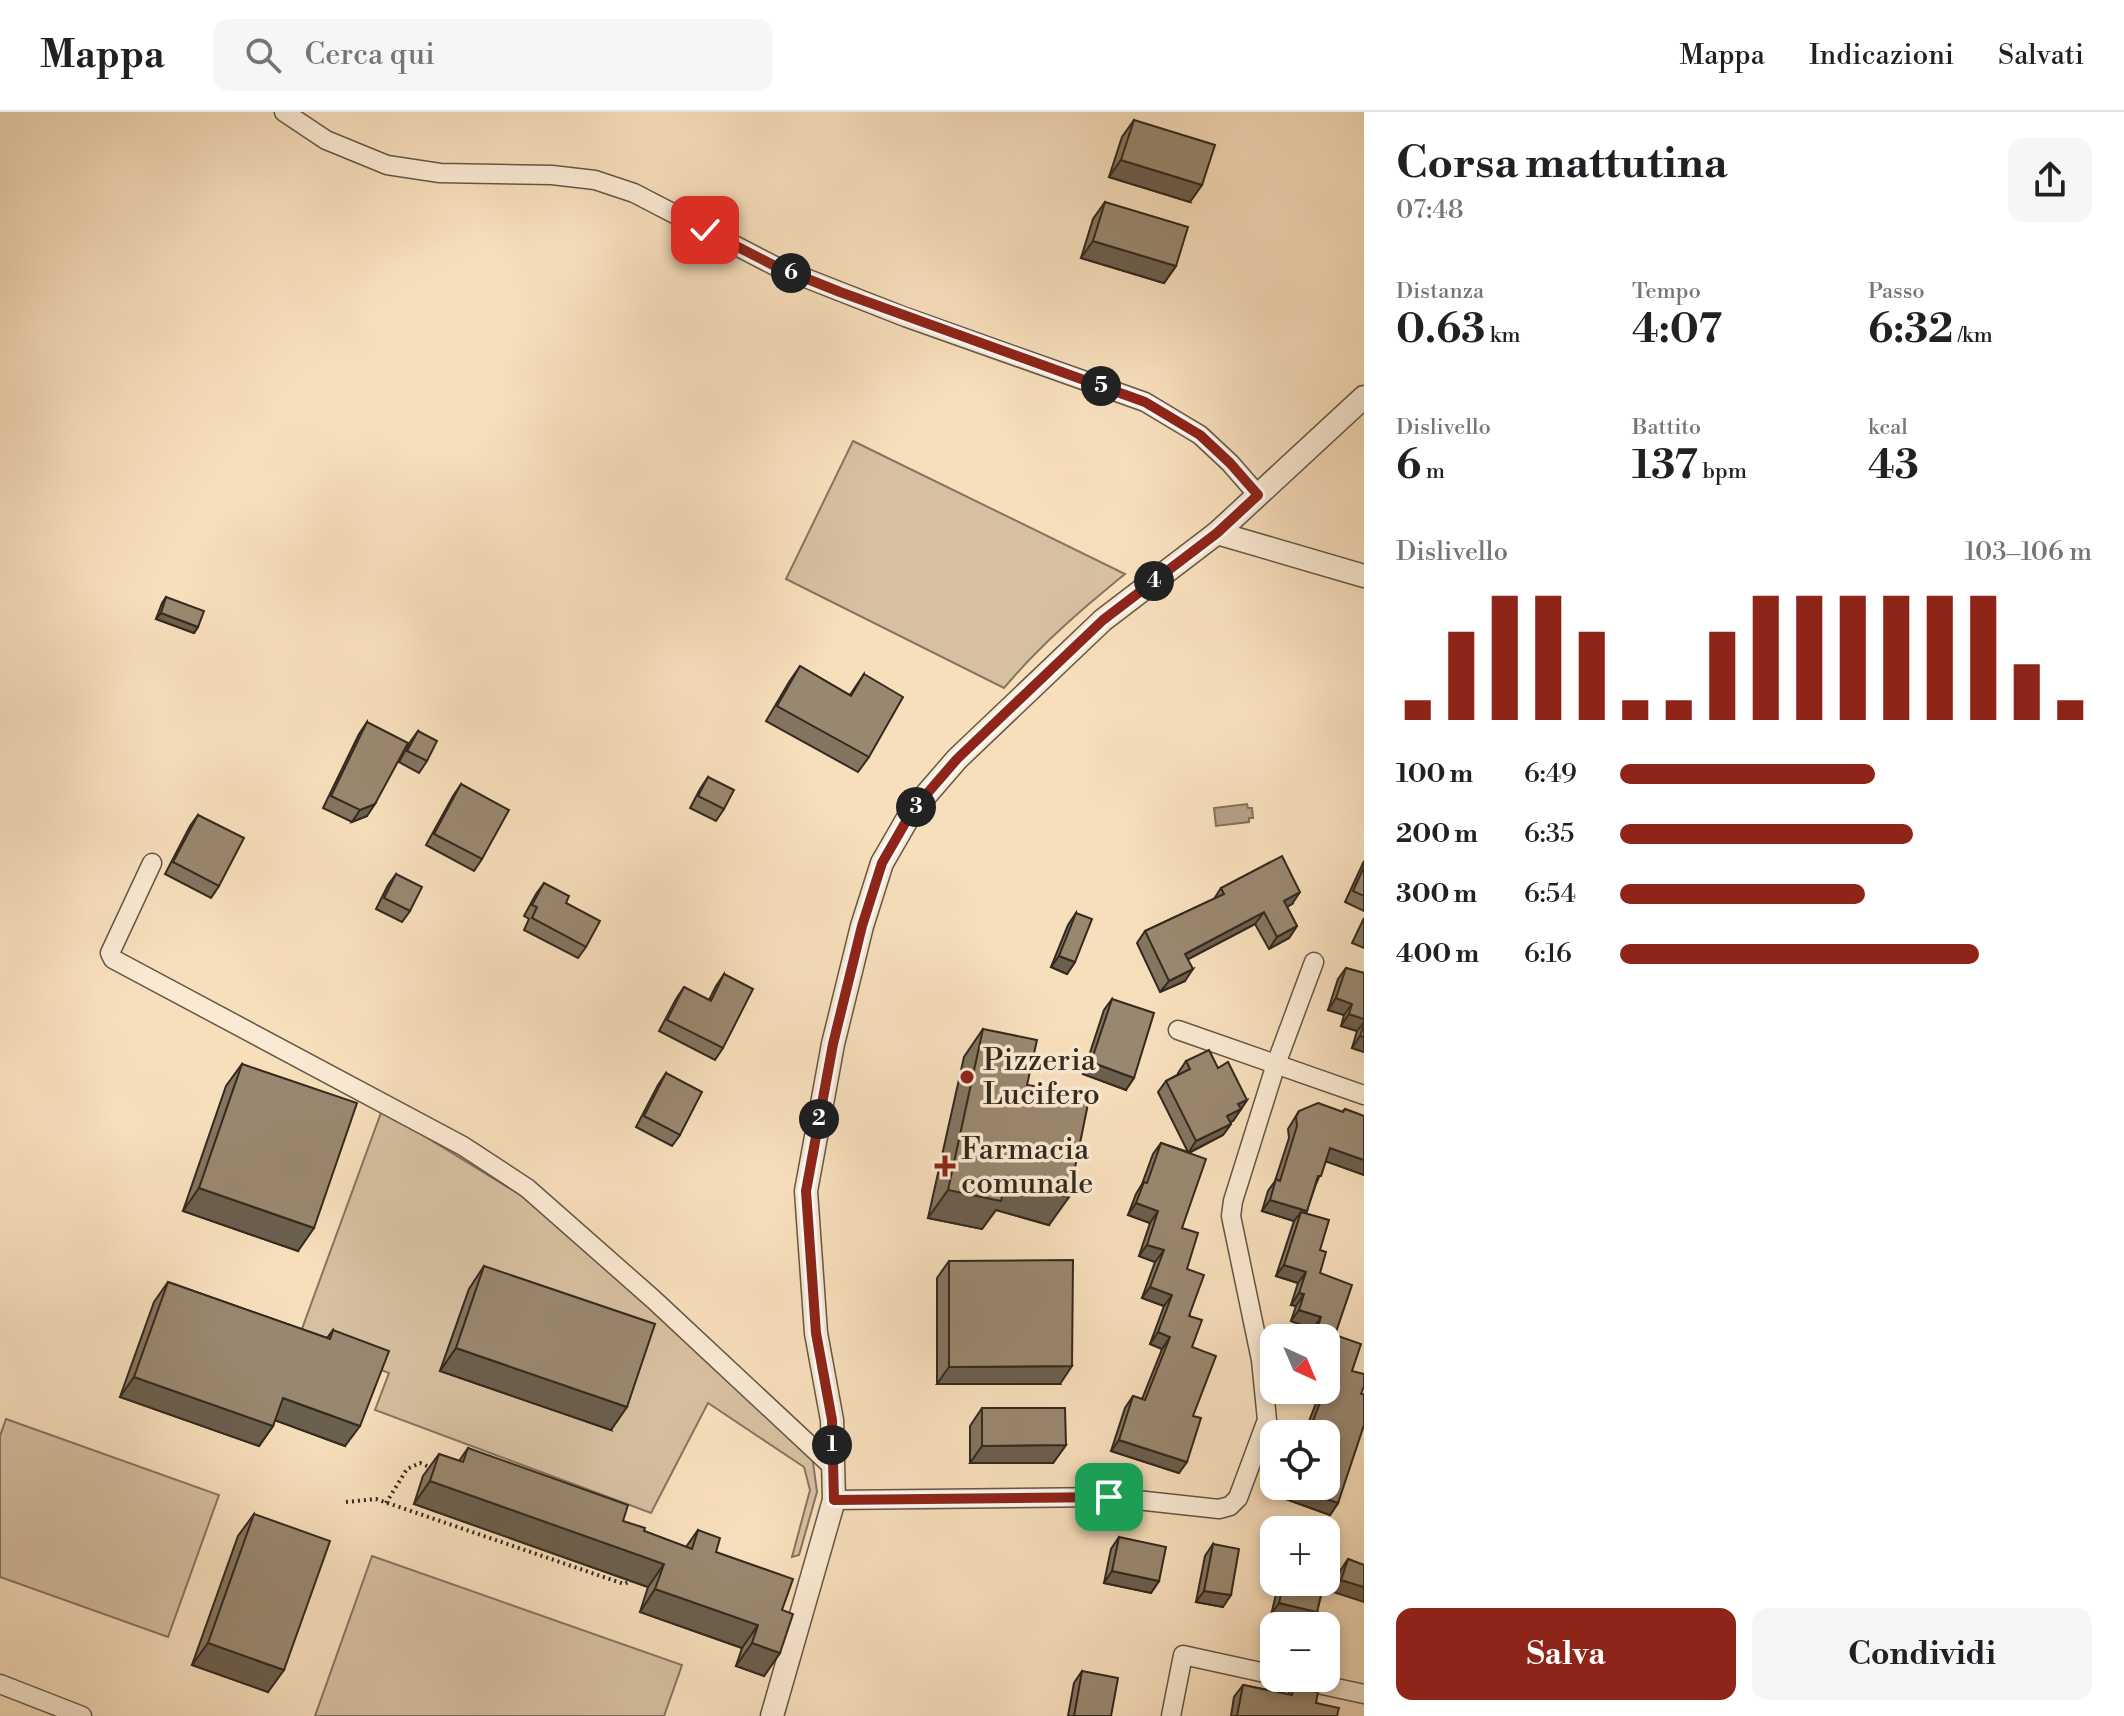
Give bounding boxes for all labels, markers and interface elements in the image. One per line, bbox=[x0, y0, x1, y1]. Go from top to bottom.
search box bbox=[213, 19, 773, 91]
text: Mappa bbox=[40, 32, 165, 79]
icon: search bbox=[241, 33, 285, 77]
text: Cerca qui bbox=[305, 36, 435, 74]
text: Mappa bbox=[1680, 38, 1765, 73]
text: Indicazioni bbox=[1809, 38, 1954, 73]
text: Salvati bbox=[1998, 38, 2084, 73]
text: Corsa mattutina bbox=[1396, 136, 1728, 191]
button: share bbox=[2008, 138, 2092, 222]
text: 07:48 bbox=[1396, 194, 1464, 226]
pin bbox=[671, 196, 739, 264]
icon: check bbox=[683, 208, 727, 252]
pin: 6 bbox=[771, 253, 811, 293]
text: 6 bbox=[784, 259, 798, 286]
text: Distanza bbox=[1396, 278, 1484, 305]
text: Tempo bbox=[1632, 278, 1701, 305]
text: Passo bbox=[1868, 278, 1925, 305]
text: 0.63 bbox=[1396, 305, 1485, 355]
text: 4:07 bbox=[1632, 305, 1722, 355]
text: 6:32 bbox=[1868, 305, 1953, 355]
text: km bbox=[1485, 322, 1521, 349]
text: /km bbox=[1953, 322, 1993, 349]
pin: 5 bbox=[1081, 366, 1121, 406]
text: 5 bbox=[1094, 372, 1108, 399]
text: Dislivello bbox=[1396, 414, 1491, 441]
text: Battito bbox=[1632, 414, 1701, 441]
text: kcal bbox=[1868, 414, 1908, 441]
text: 6 bbox=[1396, 441, 1421, 491]
text: 137 bbox=[1632, 441, 1698, 491]
text: 43 bbox=[1868, 441, 1919, 491]
text: m bbox=[1421, 458, 1445, 485]
text: bpm bbox=[1698, 458, 1747, 485]
text: Dislivello bbox=[1396, 536, 1508, 568]
text: 103–106 m bbox=[1965, 536, 2092, 568]
pin: 4 bbox=[1134, 561, 1174, 601]
text: 4 bbox=[1147, 567, 1161, 594]
text: 100 m bbox=[1396, 758, 1473, 790]
text: 6:49 bbox=[1524, 758, 1577, 790]
pin: 3 bbox=[896, 787, 936, 827]
text: 3 bbox=[909, 793, 923, 820]
text: 200 m bbox=[1396, 818, 1478, 850]
text: 6:35 bbox=[1524, 818, 1574, 850]
text: 300 m bbox=[1396, 878, 1477, 910]
text: 6:54 bbox=[1524, 878, 1576, 910]
text: 400 m bbox=[1396, 938, 1479, 970]
text: 6:16 bbox=[1524, 938, 1572, 970]
place label: Pizzeria Lucifero bbox=[983, 1042, 1100, 1114]
marker: Pizzeria Lucifero bbox=[958, 1068, 976, 1086]
pin: 2 bbox=[799, 1099, 839, 1139]
text: 2 bbox=[812, 1105, 826, 1132]
place label: Farmacia comunale bbox=[961, 1131, 1093, 1203]
marker: Farmacia comunale bbox=[936, 1157, 954, 1175]
north arrow bbox=[1260, 1324, 1340, 1404]
map controls bbox=[1260, 1324, 1340, 1692]
button: locate bbox=[1260, 1420, 1340, 1500]
pin: 1 bbox=[812, 1425, 852, 1465]
text: 1 bbox=[827, 1431, 837, 1458]
pin bbox=[1075, 1463, 1143, 1531]
icon: arrive bbox=[1087, 1475, 1131, 1519]
button: + bbox=[1260, 1516, 1340, 1596]
button: Salva bbox=[1396, 1608, 1736, 1700]
button: Condividi bbox=[1752, 1608, 2092, 1700]
button: − bbox=[1260, 1612, 1340, 1692]

